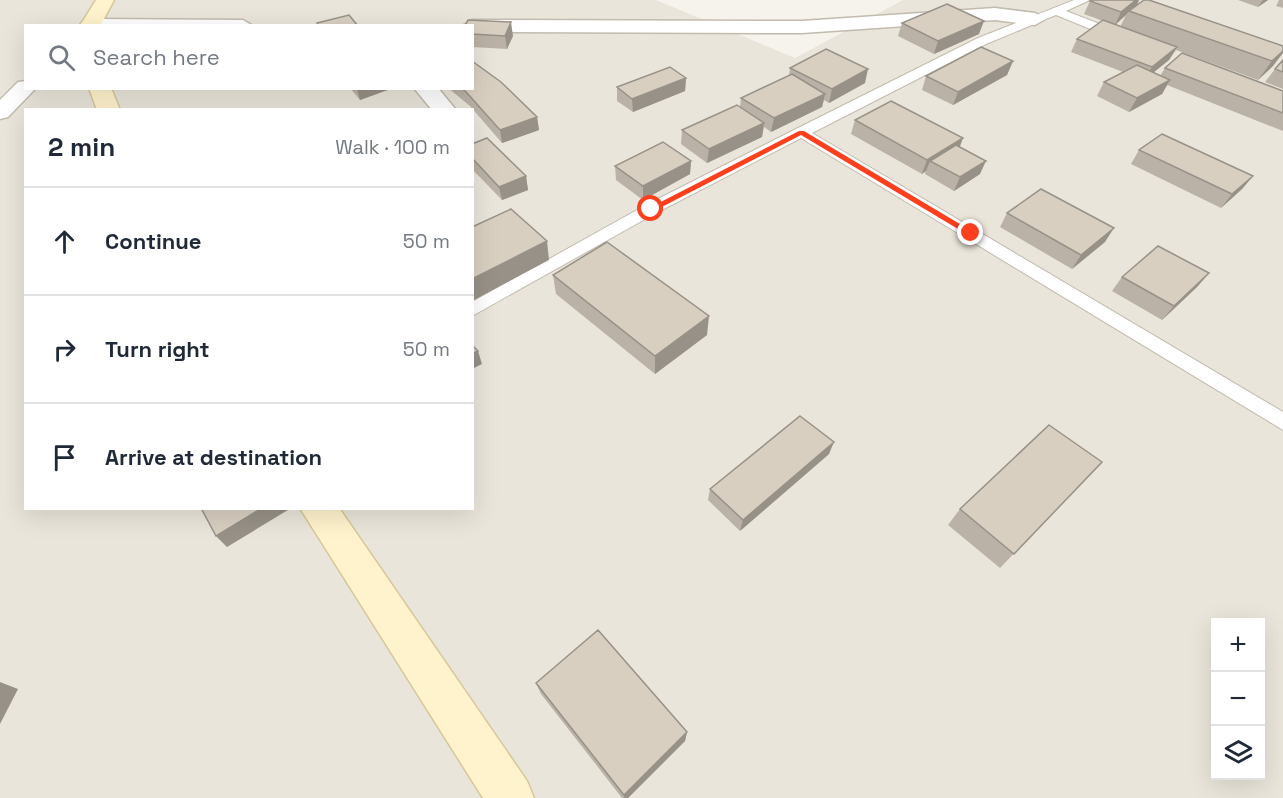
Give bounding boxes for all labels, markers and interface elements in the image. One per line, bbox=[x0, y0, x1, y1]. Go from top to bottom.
search box bbox=[24, 24, 474, 90]
icon: search bbox=[45, 41, 78, 74]
text: Search here bbox=[93, 43, 220, 71]
text: 2 min bbox=[48, 130, 115, 164]
text: Walk · 100 m bbox=[335, 134, 450, 160]
route start bbox=[637, 195, 663, 221]
route end bbox=[957, 219, 983, 245]
icon: ahead bbox=[48, 225, 81, 258]
text: Continue bbox=[105, 227, 201, 255]
text: 50 m bbox=[403, 228, 450, 254]
icon: right bbox=[48, 333, 81, 366]
text: Turn right bbox=[105, 335, 210, 363]
text: 50 m bbox=[403, 336, 450, 362]
icon: arrive bbox=[48, 441, 81, 474]
text: Arrive at destination bbox=[105, 443, 322, 471]
map controls bbox=[1211, 618, 1265, 780]
button: + bbox=[1211, 618, 1265, 672]
button: − bbox=[1211, 672, 1265, 726]
button: layers bbox=[1211, 726, 1265, 780]

